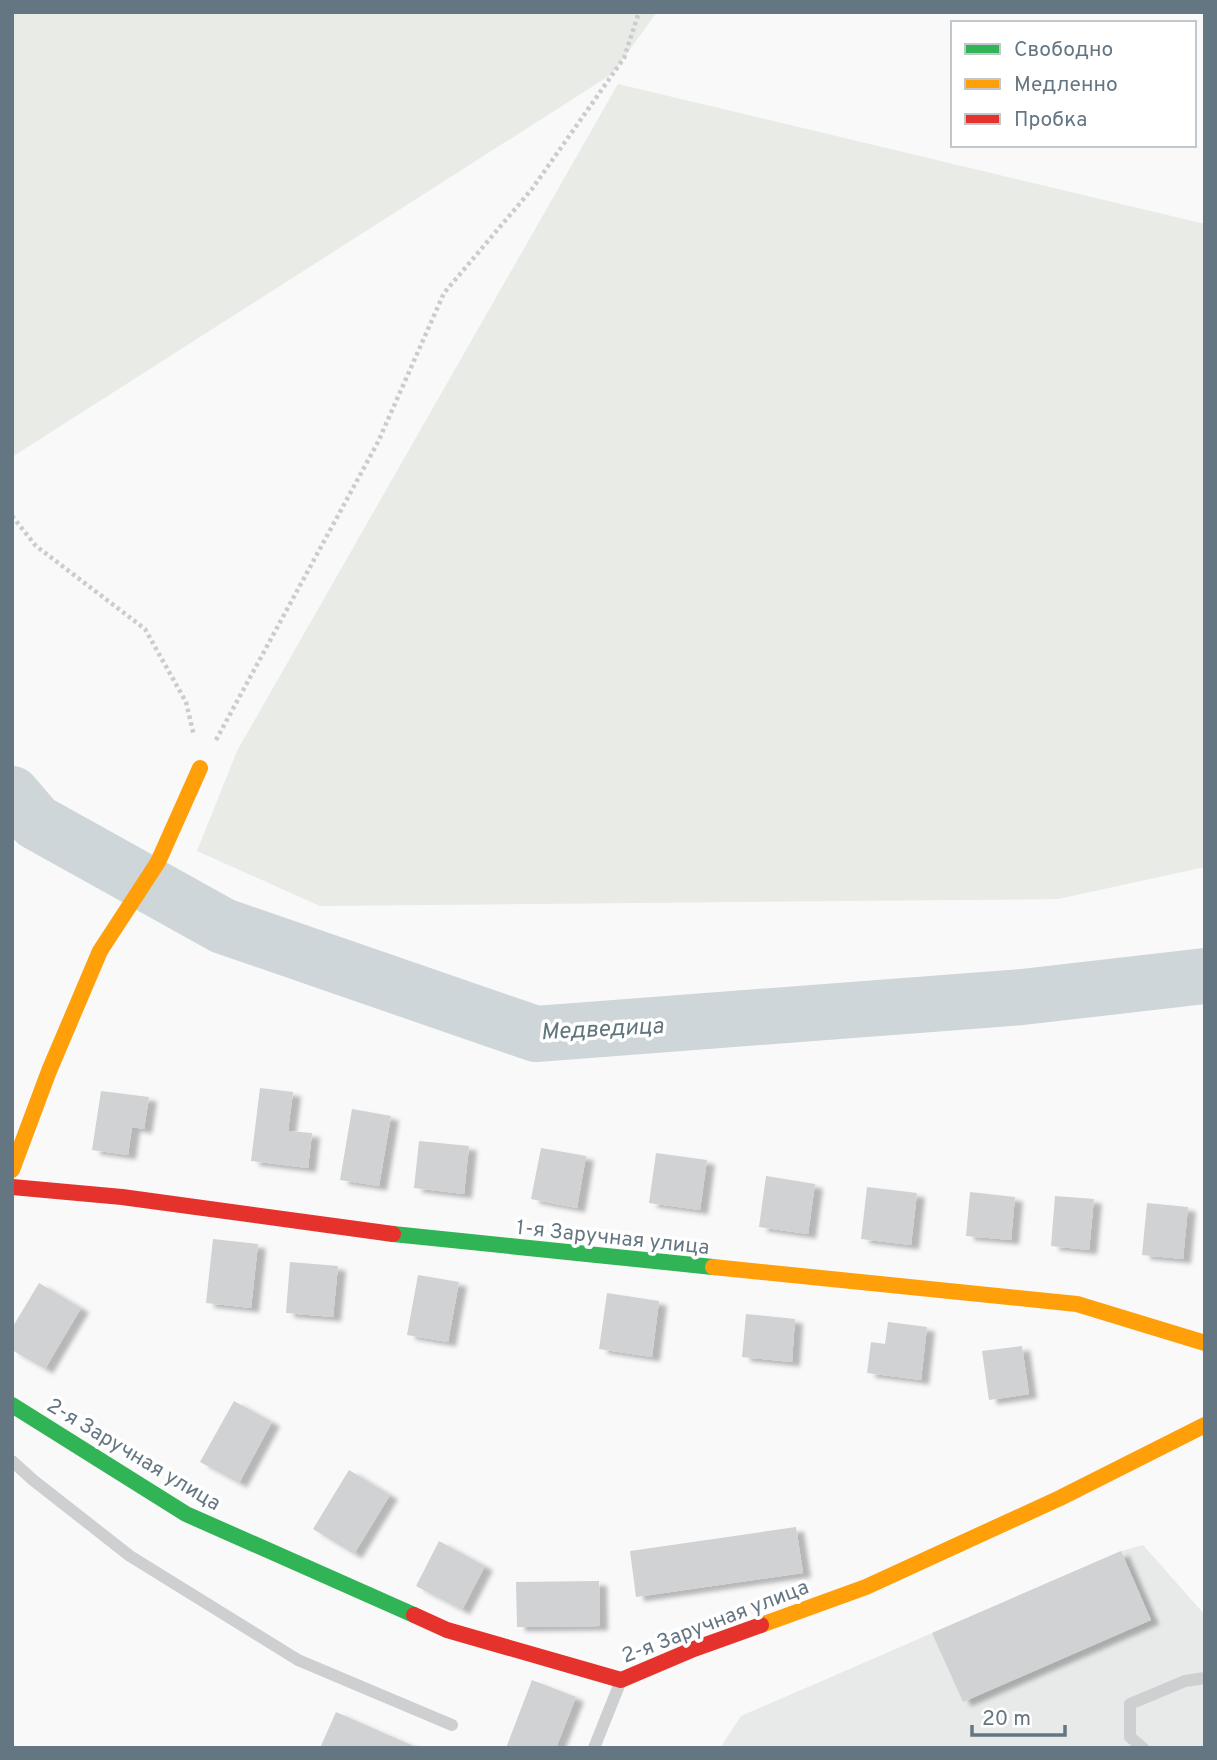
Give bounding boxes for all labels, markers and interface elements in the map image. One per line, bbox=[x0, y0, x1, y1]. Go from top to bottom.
legend bbox=[951, 21, 1196, 147]
text: Свободно bbox=[1014, 37, 1113, 64]
text: Медленно bbox=[1014, 72, 1118, 99]
text: Пробка bbox=[1014, 107, 1087, 134]
water label: Медведица bbox=[540, 1013, 664, 1048]
street label: 1-я Заручная улица bbox=[515, 1215, 711, 1262]
street label: 2-я Заручная улица bbox=[41, 1393, 225, 1518]
street label: 2-я Заручная улица bbox=[618, 1574, 813, 1671]
scale bar bbox=[972, 1694, 1065, 1738]
text: 20 m bbox=[982, 1706, 1031, 1733]

